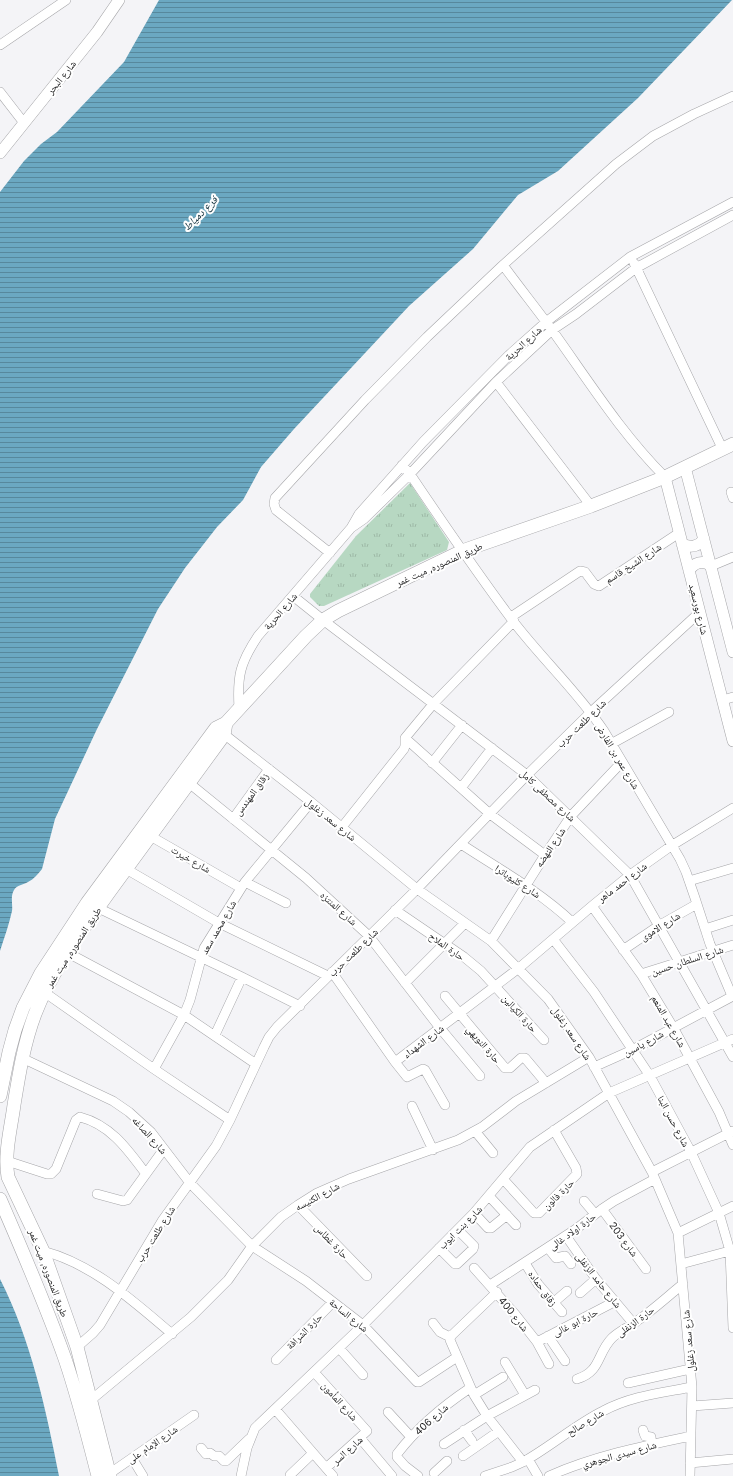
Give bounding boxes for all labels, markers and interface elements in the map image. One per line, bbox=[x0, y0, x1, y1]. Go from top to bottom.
street label: شارع البحر bbox=[43, 57, 79, 98]
water label: فرع دمياط bbox=[180, 192, 222, 234]
street label: شارع الحرية bbox=[502, 323, 545, 363]
street label: طريق المنصوره, ميت غمر bbox=[393, 539, 485, 590]
street label: شارع الشيخ قاسم bbox=[603, 540, 665, 587]
street label: شارع بورسعيد bbox=[686, 582, 711, 636]
street label: شارع الحرية bbox=[261, 590, 300, 633]
street label: شارع طلعت حرب bbox=[554, 696, 609, 750]
street label: شارع عمر بن الفارض bbox=[593, 721, 643, 792]
street label: شارع مصطفى كامل bbox=[517, 766, 578, 825]
street label: زقاق المهندس bbox=[231, 770, 271, 818]
street label: شارع سعد زغلول bbox=[302, 795, 359, 844]
street label: شارع النهضه bbox=[532, 825, 569, 870]
street label: شارع خيرت bbox=[169, 843, 213, 876]
street label: شارع احمد ماهر bbox=[594, 859, 650, 906]
street label: شارع كليوباترا bbox=[492, 862, 543, 901]
street label: شارع المنتزه bbox=[318, 888, 360, 929]
street label: شارع محمد سعد bbox=[198, 898, 239, 957]
street label: طريق المنصوره, ميت غمر bbox=[42, 904, 104, 991]
street label: شارع الاموى bbox=[638, 909, 683, 944]
street label: شارع طلعت حرب bbox=[326, 925, 381, 979]
street label: حارة الملاح bbox=[426, 929, 468, 964]
street label: شارع السلطان حسين bbox=[649, 943, 725, 978]
street label: حارة الكيالين bbox=[499, 992, 540, 1035]
street label: شارع عبد المنعم bbox=[647, 993, 689, 1051]
street label: شارع سعد زغلول bbox=[549, 1004, 595, 1063]
street label: شارع الشهداء bbox=[400, 1021, 447, 1061]
street label: حارة النويهي bbox=[463, 1023, 504, 1067]
street label: شارع ياسين bbox=[621, 1027, 666, 1059]
street label: شارع حسن البنا bbox=[655, 1093, 693, 1150]
street label: شارع الصاغه bbox=[129, 1114, 170, 1157]
street label: حارة فالون bbox=[540, 1176, 577, 1213]
street label: شارع الكنيسه bbox=[293, 1179, 342, 1214]
street label: شارع بنت ايوب bbox=[436, 1202, 485, 1252]
street label: شارع طلعت حرب bbox=[133, 1203, 178, 1265]
street label: حارة اولاد غالى bbox=[546, 1209, 599, 1253]
street label: شارع 203 bbox=[606, 1219, 641, 1260]
street label: حارة غطاس bbox=[312, 1221, 352, 1262]
street label: طريق المنصوره, ميت غمر bbox=[25, 1226, 71, 1319]
street label: شارع حامد الزنفلى bbox=[573, 1250, 625, 1311]
street label: زقاق حماده bbox=[525, 1268, 560, 1309]
street label: شارع 400 bbox=[496, 1294, 532, 1335]
street label: شارع الساحة bbox=[327, 1296, 371, 1335]
street label: حارة الزنفلى bbox=[614, 1303, 657, 1340]
street label: حارة ابو غالى bbox=[551, 1305, 601, 1339]
street label: شارع سعد زغلول bbox=[679, 1309, 698, 1372]
street label: حارة الشرافة bbox=[284, 1310, 325, 1351]
street label: شارع المأمون bbox=[319, 1379, 361, 1424]
street label: شارع 406 bbox=[412, 1401, 451, 1438]
street label: شارع صالح bbox=[564, 1406, 607, 1439]
street label: شارع الإمام على bbox=[124, 1422, 181, 1467]
street label: شارع السر bbox=[328, 1433, 366, 1468]
street label: شارع سيدى الجوهري bbox=[580, 1438, 659, 1472]

